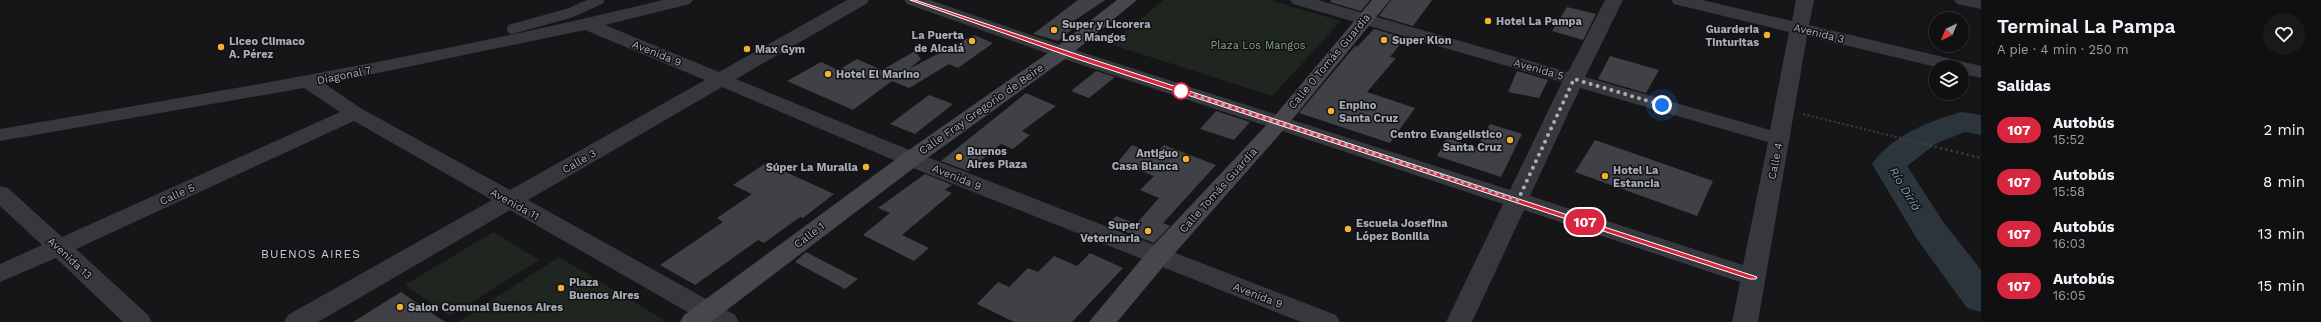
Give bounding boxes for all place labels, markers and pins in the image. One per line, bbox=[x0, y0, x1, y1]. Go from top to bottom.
place label: Hotel La Pampa bbox=[1496, 15, 1582, 28]
marker: Hotel La Pampa bbox=[1483, 16, 1493, 26]
place label: Super y Licorera Los Mangos bbox=[1062, 18, 1151, 44]
place label: Guarderia Tinturitas bbox=[1705, 23, 1760, 49]
marker: Super y Licorera Los Mangos bbox=[1049, 25, 1059, 35]
place label: La Puerta de Alcalá bbox=[912, 29, 965, 55]
marker: Guarderia Tinturitas bbox=[1762, 30, 1772, 40]
place label: Super Klon bbox=[1392, 34, 1452, 47]
place label: Liceo Climaco A. Pérez bbox=[229, 35, 305, 61]
marker: Super Klon bbox=[1379, 35, 1389, 45]
marker: La Puerta de Alcalá bbox=[967, 36, 977, 46]
marker: Liceo Climaco A. Pérez bbox=[216, 42, 226, 52]
place label: Max Gym bbox=[755, 43, 805, 56]
marker: Max Gym bbox=[742, 44, 752, 54]
place label: Hotel El Marino bbox=[836, 68, 920, 81]
marker: Hotel El Marino bbox=[823, 69, 833, 79]
unlabelled marker bbox=[1172, 82, 1190, 100]
place label: Enpino Santa Cruz bbox=[1339, 99, 1399, 125]
marker: Enpino Santa Cruz bbox=[1326, 106, 1336, 116]
place label: Centro Evangelistico Santa Cruz bbox=[1390, 128, 1502, 154]
marker: Centro Evangelistico Santa Cruz bbox=[1505, 135, 1515, 145]
place label: Buenos Aires Plaza bbox=[967, 145, 1028, 171]
place label: Antiguo Casa Blanca bbox=[1112, 147, 1179, 173]
marker: Buenos Aires Plaza bbox=[954, 152, 964, 162]
marker: Antiguo Casa Blanca bbox=[1181, 154, 1191, 164]
place label: Súper La Muralla bbox=[766, 161, 859, 174]
marker: Súper La Muralla bbox=[861, 162, 871, 172]
place label: Hotel La Estancia bbox=[1613, 164, 1660, 190]
marker: Hotel La Estancia bbox=[1600, 171, 1610, 181]
place label: Escuela Josefina López Bonilla bbox=[1356, 217, 1448, 243]
place label: Super Veterinaria bbox=[1080, 219, 1141, 245]
marker: Escuela Josefina López Bonilla bbox=[1343, 224, 1353, 234]
marker: Super Veterinaria bbox=[1143, 226, 1153, 236]
place label: Plaza Buenos Aires bbox=[569, 276, 640, 302]
marker: Plaza Buenos Aires bbox=[556, 283, 566, 293]
place label: Salon Comunal Buenos Aires bbox=[408, 301, 563, 314]
marker: Salon Comunal Buenos Aires bbox=[395, 302, 405, 312]

